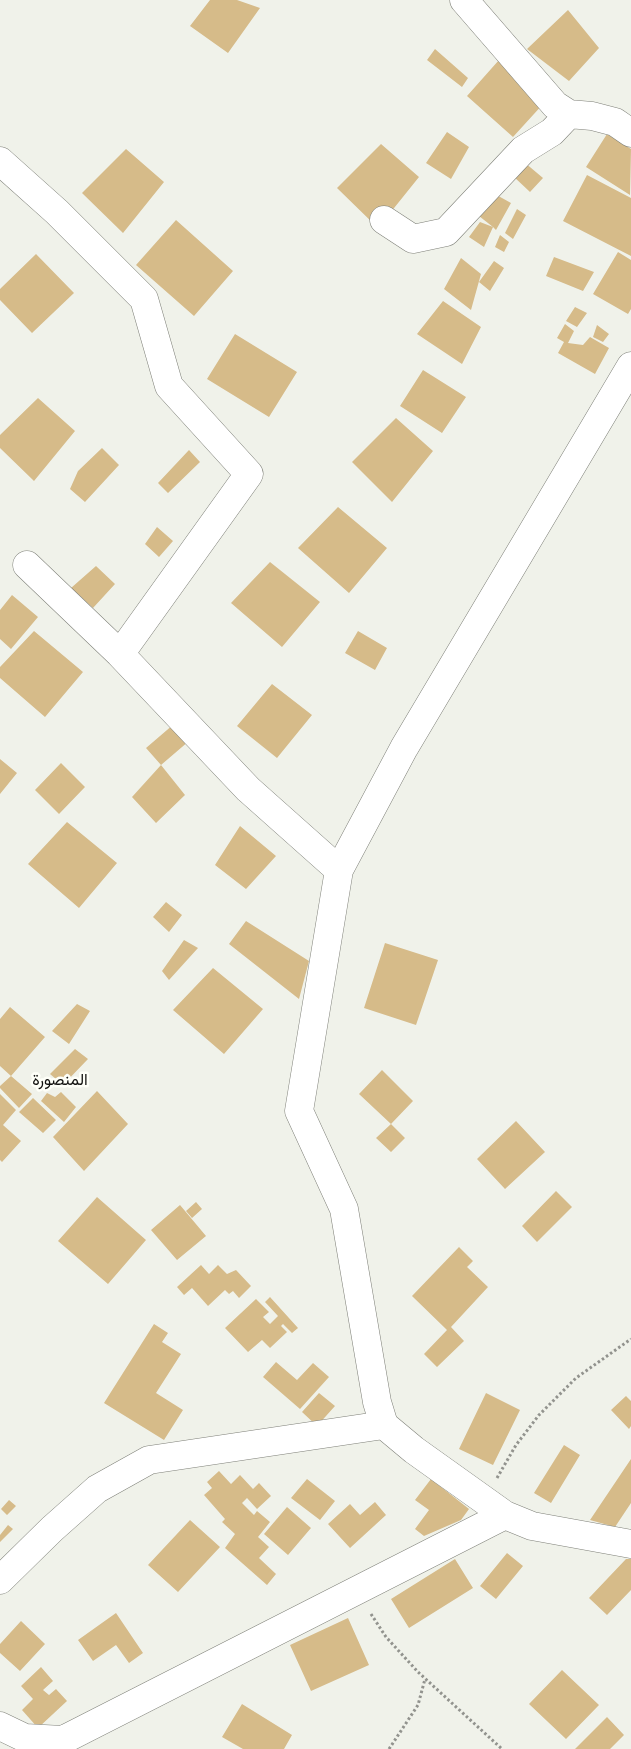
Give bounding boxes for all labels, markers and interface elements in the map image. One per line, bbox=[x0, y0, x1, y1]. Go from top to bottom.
district label: المنصورة bbox=[32, 1071, 88, 1091]

